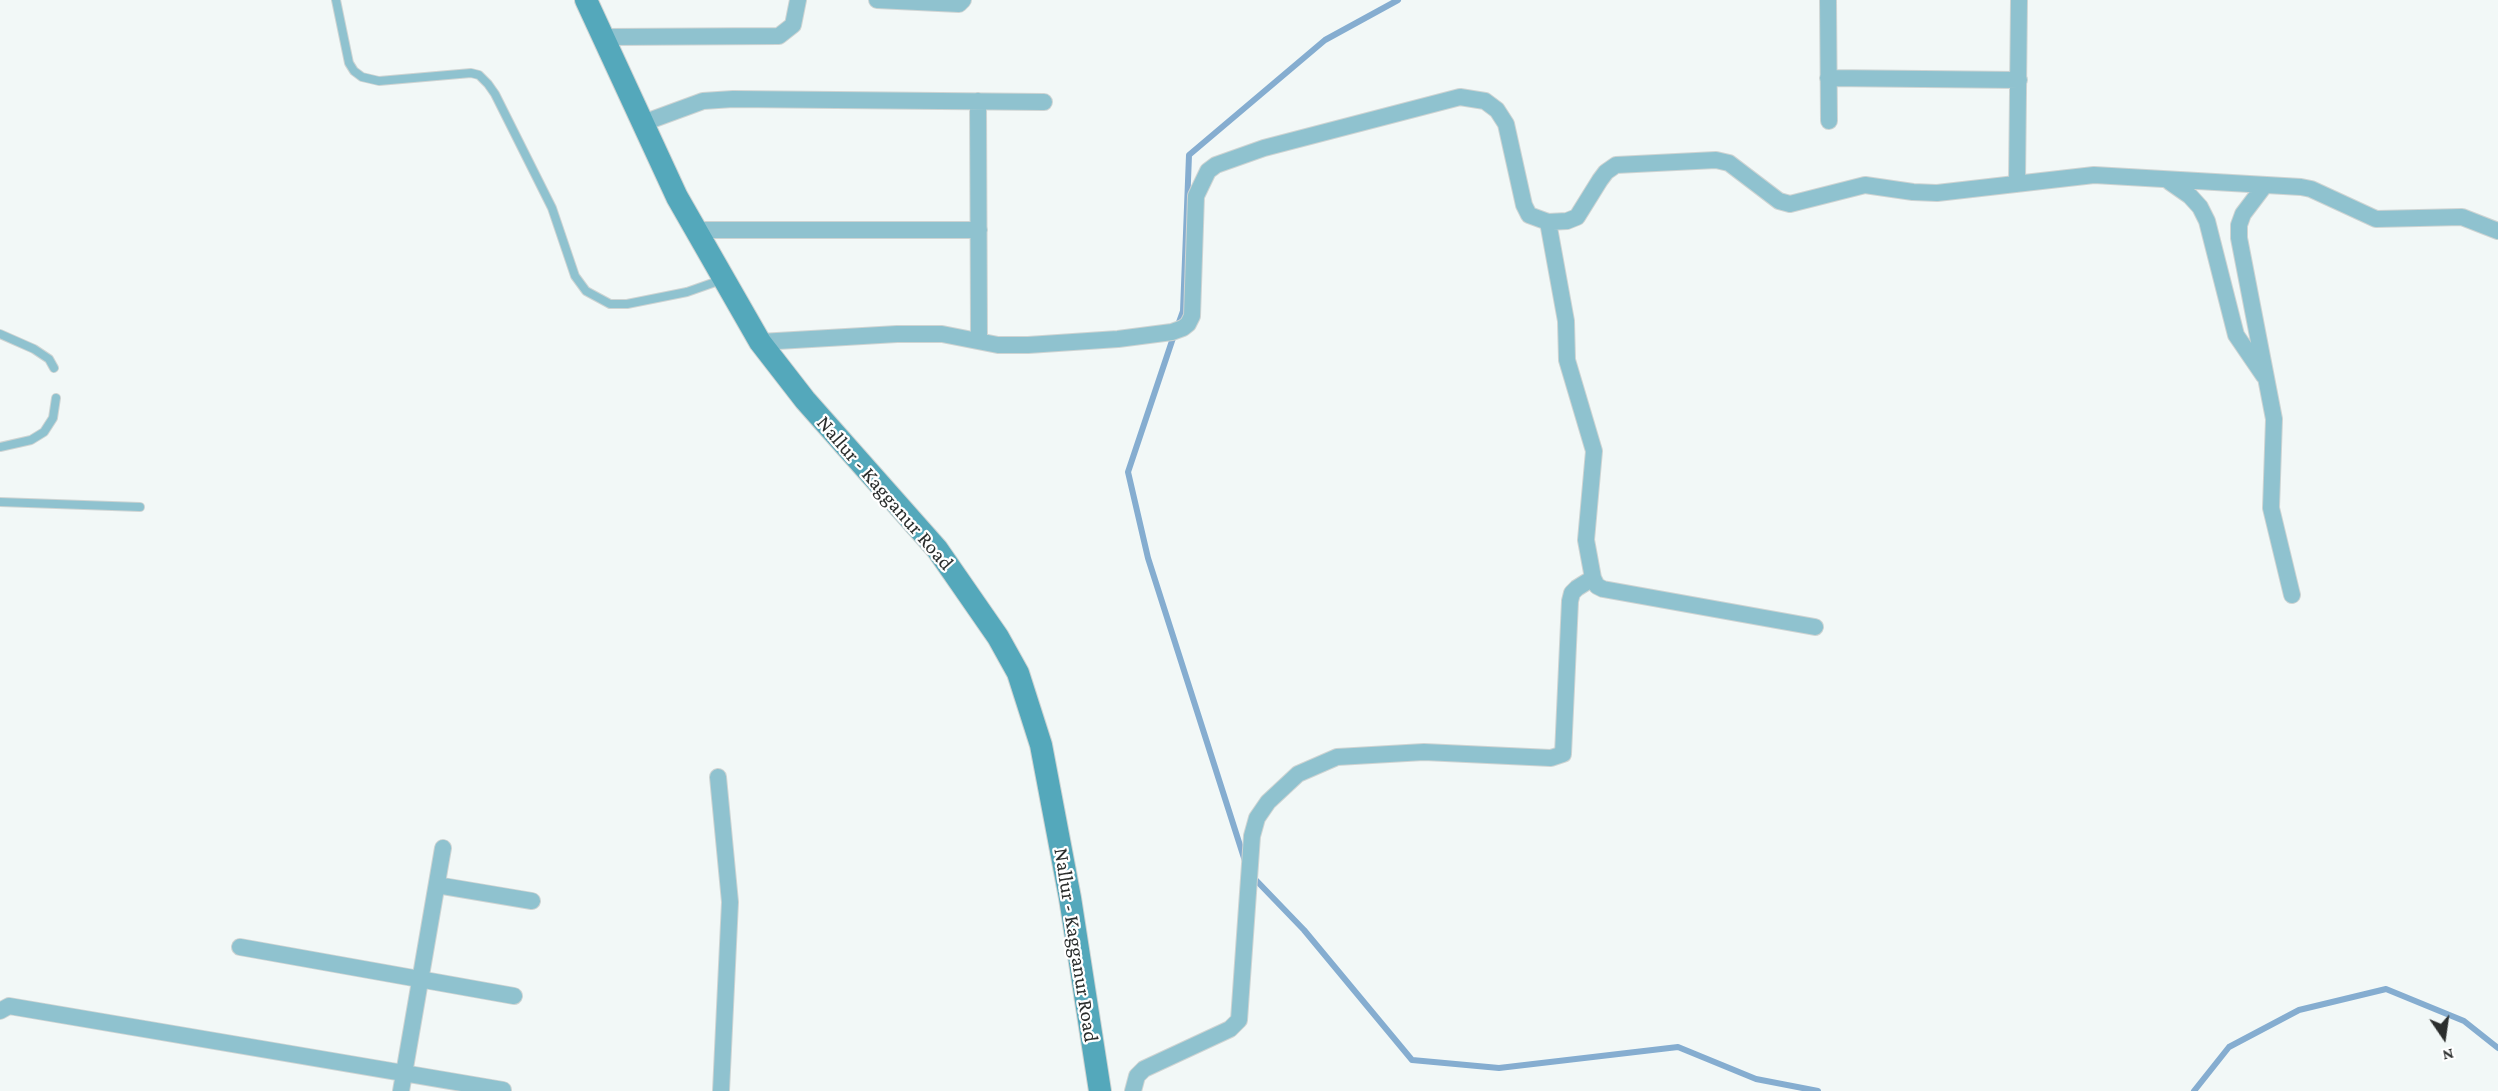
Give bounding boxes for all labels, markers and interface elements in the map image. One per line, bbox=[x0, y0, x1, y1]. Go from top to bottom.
street label: Nallur - Kagganur Road bbox=[811, 411, 959, 575]
street label: Nallur - Kagganur Road bbox=[1048, 846, 1104, 1044]
north arrow bbox=[2414, 1007, 2474, 1067]
text: N bbox=[2441, 1046, 2455, 1065]

